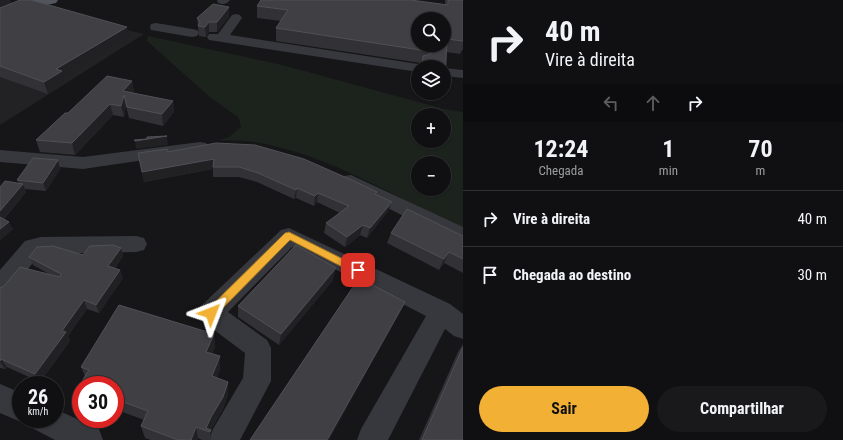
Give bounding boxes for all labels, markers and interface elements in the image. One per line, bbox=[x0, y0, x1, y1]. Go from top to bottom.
map controls bbox=[411, 12, 451, 196]
button: search bbox=[411, 12, 451, 52]
text: 40 m bbox=[545, 15, 601, 48]
icon: right bbox=[479, 16, 531, 68]
text: Vire à direita bbox=[545, 49, 635, 70]
button: layers bbox=[411, 60, 451, 100]
icon: left bbox=[600, 92, 622, 114]
icon: ahead bbox=[642, 92, 664, 114]
icon: right bbox=[684, 92, 706, 114]
button: + bbox=[411, 108, 451, 148]
text: 12:24 bbox=[533, 135, 588, 163]
text: 1 bbox=[662, 135, 674, 163]
text: 70 bbox=[748, 135, 773, 163]
button: − bbox=[411, 156, 451, 196]
text: Chegada bbox=[538, 163, 583, 178]
text: min bbox=[659, 163, 678, 178]
text: m bbox=[756, 163, 765, 178]
icon: right bbox=[479, 208, 501, 230]
text: Vire à direita bbox=[513, 210, 590, 228]
text: 40 m bbox=[797, 210, 827, 228]
pin bbox=[341, 253, 375, 287]
icon: arrive bbox=[347, 259, 369, 281]
icon: arrive bbox=[479, 264, 501, 286]
text: Chegada ao destino bbox=[513, 266, 631, 284]
text: 30 m bbox=[797, 266, 827, 284]
position arrow bbox=[190, 292, 232, 334]
speed limit sign: 30 bbox=[72, 376, 124, 428]
text: 26 bbox=[28, 385, 48, 409]
button: Sair bbox=[479, 386, 649, 432]
button: Compartilhar bbox=[657, 386, 827, 432]
text: km/h bbox=[28, 406, 48, 417]

